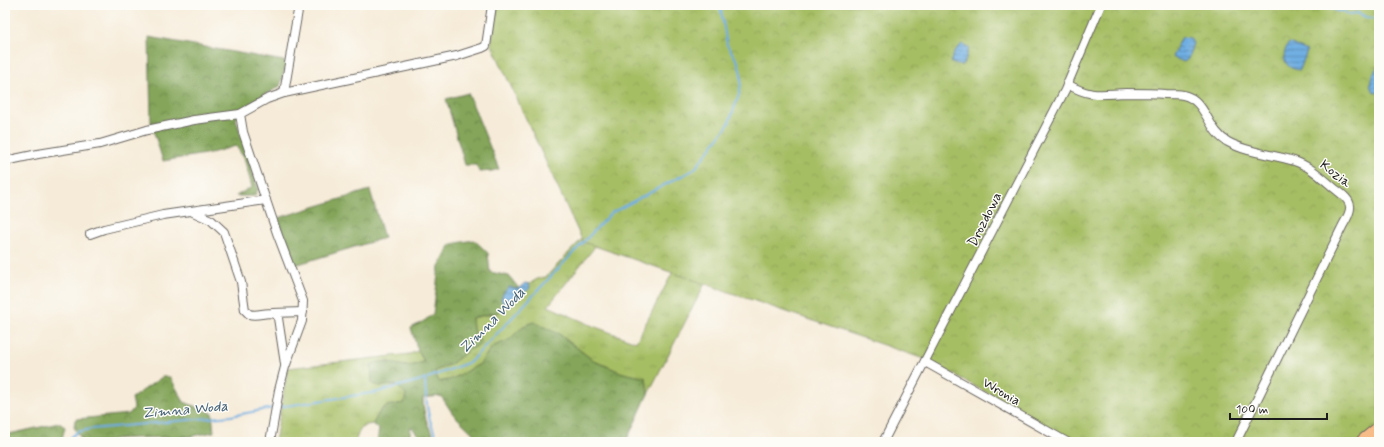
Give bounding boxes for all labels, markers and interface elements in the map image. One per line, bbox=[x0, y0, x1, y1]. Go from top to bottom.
street label: Kozia bbox=[1316, 156, 1355, 192]
street label: Drozdowa bbox=[964, 189, 1006, 250]
water label: Zimna Woda bbox=[455, 283, 531, 358]
street label: Wronia bbox=[979, 374, 1024, 410]
scale bar bbox=[1230, 395, 1327, 421]
water label: Zimna Woda bbox=[141, 396, 229, 424]
text: 100 m bbox=[1236, 402, 1268, 418]

